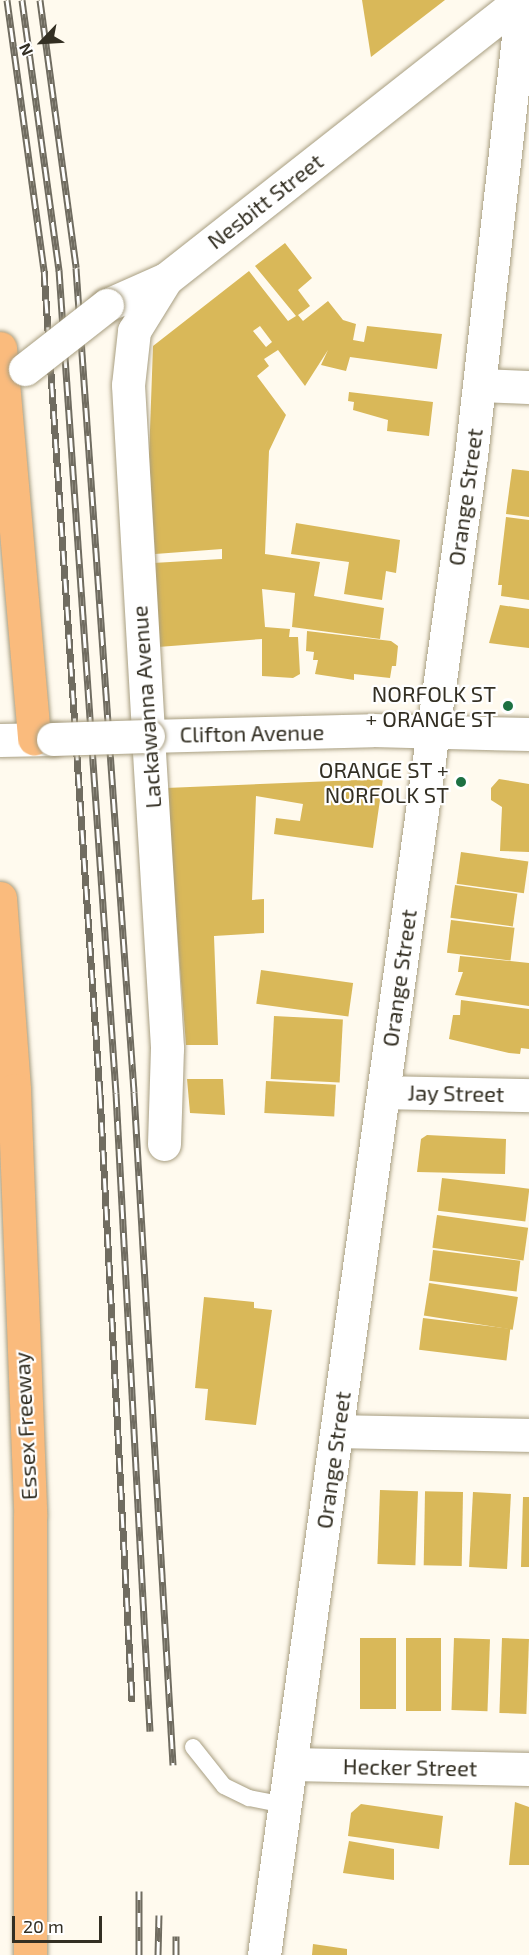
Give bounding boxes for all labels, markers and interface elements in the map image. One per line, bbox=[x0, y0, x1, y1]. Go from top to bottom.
north arrow bbox=[12, 12, 72, 72]
text: N bbox=[14, 41, 36, 59]
street label: Nesbitt Street bbox=[202, 148, 328, 254]
street label: Orange Street bbox=[442, 427, 488, 567]
street label: Lackawanna Avenue bbox=[126, 604, 166, 810]
place label: NORFOLK ST + ORANGE ST bbox=[365, 680, 496, 732]
marker: NORFOLK ST + ORANGE ST bbox=[501, 699, 515, 713]
street label: Clifton Avenue bbox=[179, 719, 325, 747]
place label: ORANGE ST + NORFOLK ST bbox=[318, 756, 449, 807]
marker: ORANGE ST + NORFOLK ST bbox=[454, 775, 468, 789]
street label: Orange Street bbox=[376, 908, 422, 1048]
street label: Jay Street bbox=[407, 1079, 505, 1107]
street label: Essex Freeway bbox=[8, 1351, 42, 1501]
street label: Orange Street bbox=[310, 1390, 356, 1530]
street label: Hecker Street bbox=[342, 1753, 478, 1781]
scale bar bbox=[15, 1904, 105, 1942]
text: 20 m bbox=[23, 1915, 64, 1937]

